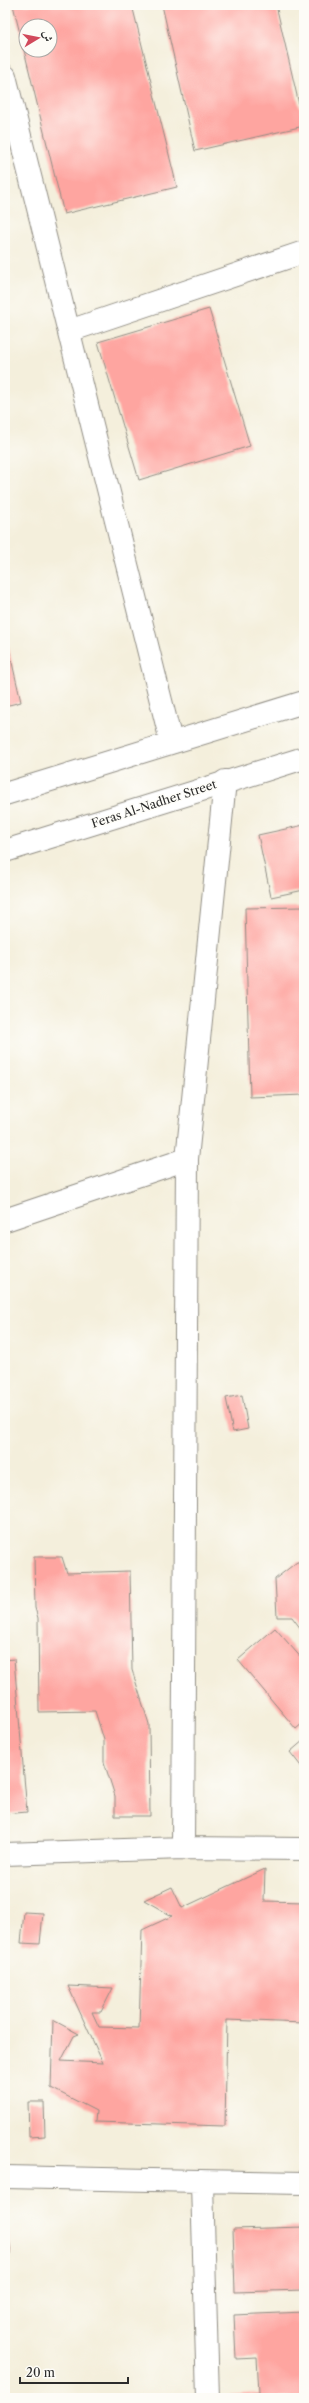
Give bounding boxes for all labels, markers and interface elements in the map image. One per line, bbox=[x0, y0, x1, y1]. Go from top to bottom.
north arrow bbox=[18, 18, 58, 58]
text: ش bbox=[40, 30, 56, 43]
street label: Feras Al-Nadher Street bbox=[89, 776, 219, 831]
scale bar bbox=[20, 2359, 128, 2385]
text: 20 m bbox=[26, 2365, 55, 2380]

